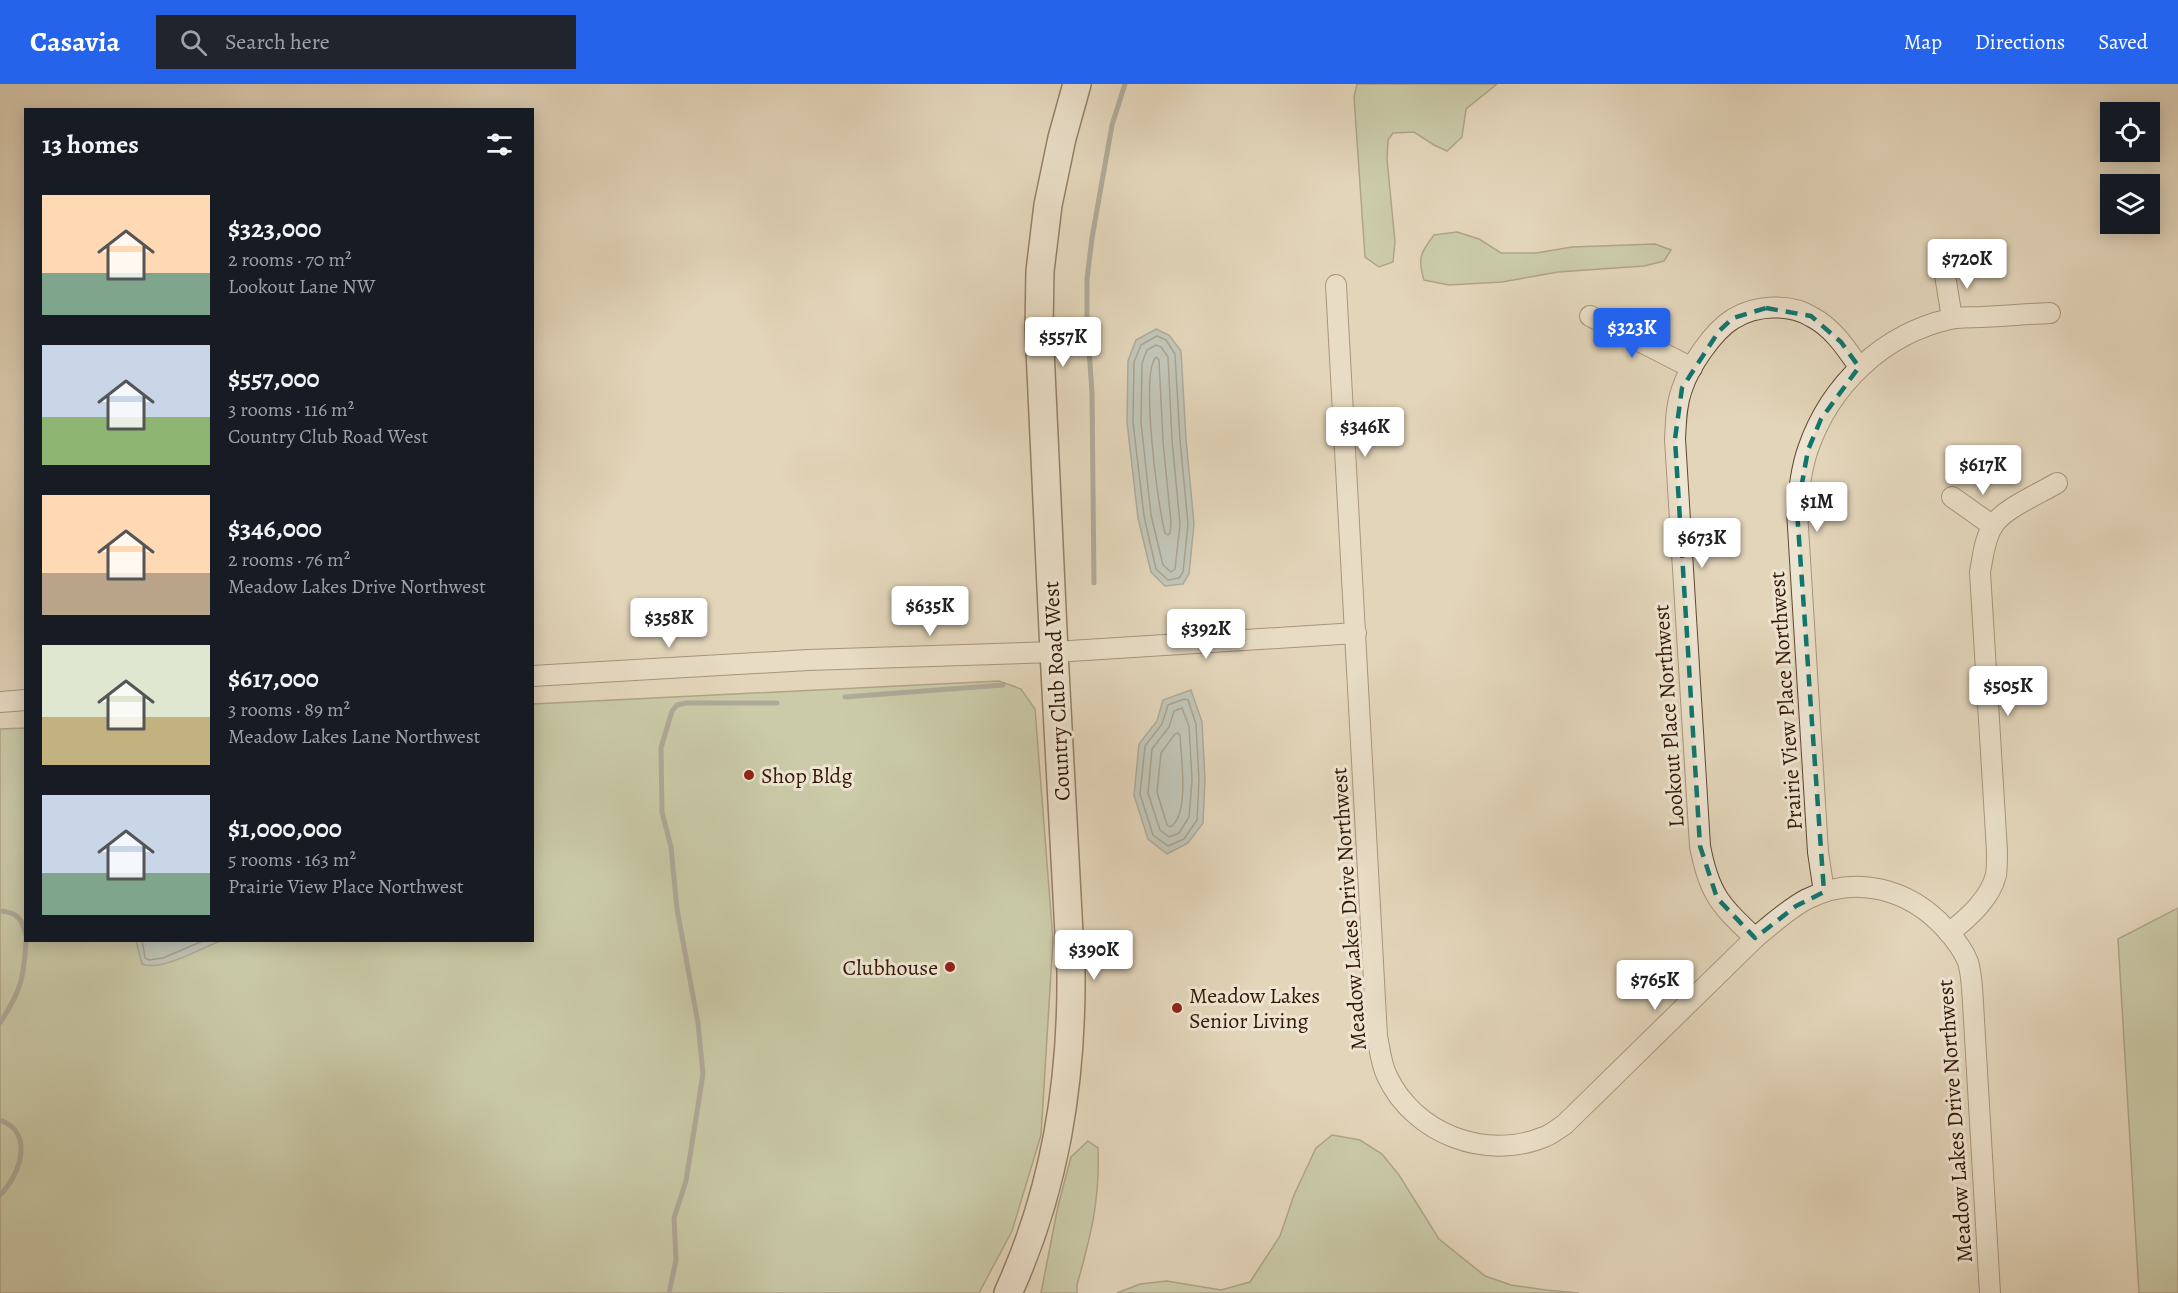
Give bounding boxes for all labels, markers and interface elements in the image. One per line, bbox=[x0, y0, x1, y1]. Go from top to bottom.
search box bbox=[156, 15, 576, 69]
text: Casavia bbox=[30, 23, 120, 61]
icon: search bbox=[177, 26, 210, 59]
text: Search here bbox=[225, 27, 330, 57]
text: Map bbox=[1904, 28, 1942, 56]
text: Directions bbox=[1975, 28, 2065, 56]
text: Saved bbox=[2098, 28, 2148, 56]
map controls bbox=[2100, 102, 2160, 234]
button: locate bbox=[2100, 102, 2160, 162]
text: 13 homes bbox=[42, 127, 139, 162]
icon: filters bbox=[483, 128, 516, 161]
button: layers bbox=[2100, 174, 2160, 234]
text: $323,000 bbox=[228, 211, 321, 246]
icon: home bbox=[90, 219, 162, 291]
pin: $720K bbox=[1925, 239, 2009, 290]
text: $720K bbox=[1942, 245, 1992, 272]
text: 2 rooms · 70 m² bbox=[228, 246, 352, 273]
text: Lookout Lane NW bbox=[228, 273, 375, 300]
pin: $323K bbox=[1590, 308, 1674, 359]
text: $323K bbox=[1607, 314, 1657, 341]
pin: $557K bbox=[1021, 317, 1105, 368]
text: $557K bbox=[1039, 323, 1087, 350]
text: $557,000 bbox=[228, 361, 320, 396]
icon: home bbox=[90, 369, 162, 441]
text: 3 rooms · 116 m² bbox=[228, 396, 354, 423]
pin: $346K bbox=[1323, 407, 1407, 458]
text: $346K bbox=[1340, 413, 1390, 440]
text: Country Club Road West bbox=[228, 423, 428, 450]
pin: $617K bbox=[1941, 445, 2025, 496]
text: $617K bbox=[1959, 451, 2007, 478]
pin: $1M bbox=[1788, 482, 1846, 533]
text: $1M bbox=[1800, 488, 1834, 515]
text: $346,000 bbox=[228, 511, 322, 546]
pin: $673K bbox=[1660, 518, 1744, 569]
icon: home bbox=[90, 519, 162, 591]
text: $673K bbox=[1678, 524, 1726, 551]
text: 2 rooms · 76 m² bbox=[228, 546, 350, 573]
street label: Prairie View Place Northwest bbox=[1762, 571, 1810, 831]
text: Meadow Lakes Drive Northwest bbox=[228, 573, 486, 600]
street label: Country Club Road West bbox=[1036, 580, 1078, 802]
pin: $635K bbox=[888, 586, 972, 637]
text: $635K bbox=[906, 592, 954, 619]
pin: $358K bbox=[627, 598, 711, 649]
street label: Lookout Place Northwest bbox=[1646, 603, 1692, 828]
text: $358K bbox=[644, 604, 694, 631]
pin: $392K bbox=[1164, 609, 1248, 660]
text: $392K bbox=[1181, 615, 1231, 642]
text: $617,000 bbox=[228, 661, 319, 696]
pin: $505K bbox=[1966, 666, 2050, 717]
icon: home bbox=[90, 669, 162, 741]
text: $505K bbox=[1983, 672, 2033, 699]
text: 3 rooms · 89 m² bbox=[228, 696, 350, 723]
text: Meadow Lakes Lane Northwest bbox=[228, 723, 480, 750]
place label: Shop Bldg bbox=[761, 761, 852, 791]
street label: Meadow Lakes Drive Northwest bbox=[1324, 766, 1374, 1052]
marker: Shop Bldg bbox=[742, 768, 756, 782]
text: $1,000,000 bbox=[228, 811, 342, 846]
icon: home bbox=[90, 819, 162, 891]
text: 5 rooms · 163 m² bbox=[228, 846, 356, 873]
text: Prairie View Place Northwest bbox=[228, 873, 464, 900]
pin: $390K bbox=[1052, 930, 1136, 981]
text: $390K bbox=[1069, 936, 1119, 963]
place label: Clubhouse bbox=[842, 953, 938, 983]
marker: Clubhouse bbox=[943, 960, 957, 974]
pin: $765K bbox=[1613, 960, 1697, 1011]
text: $765K bbox=[1631, 966, 1679, 993]
street label: Meadow Lakes Drive Northwest bbox=[1930, 978, 1980, 1264]
place label: Meadow Lakes Senior Living bbox=[1189, 981, 1320, 1036]
marker: Meadow Lakes Senior Living bbox=[1170, 1001, 1184, 1015]

